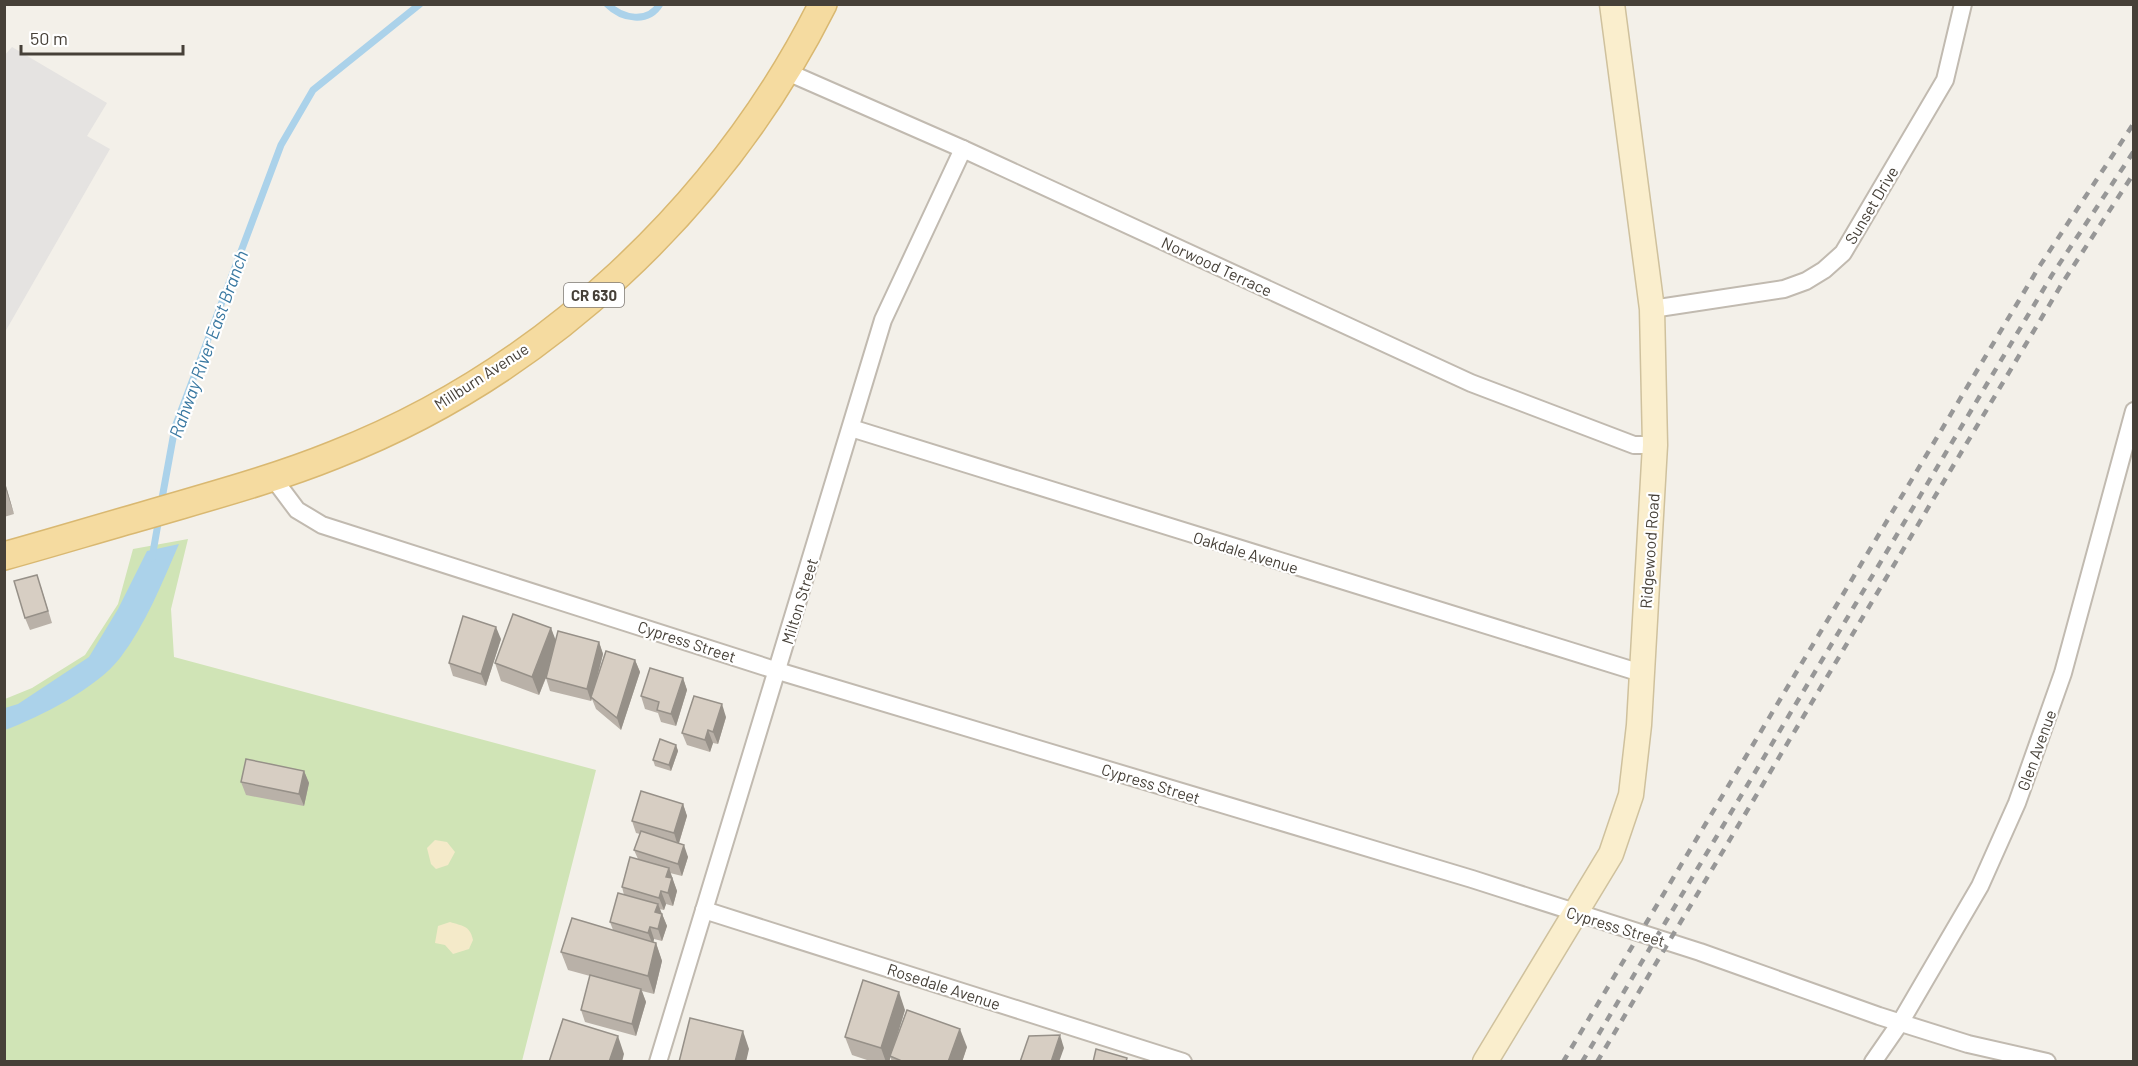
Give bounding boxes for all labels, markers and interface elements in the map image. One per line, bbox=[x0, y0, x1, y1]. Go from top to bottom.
scale bar bbox=[21, 18, 183, 56]
text: 50 m bbox=[30, 27, 68, 49]
street label: Sunset Drive bbox=[1840, 163, 1902, 247]
street label: Norwood Terrace bbox=[1159, 232, 1275, 300]
water label: Rahway River East Branch bbox=[164, 247, 252, 441]
road number: CR 630 bbox=[564, 283, 624, 307]
street label: Millburn Avenue bbox=[430, 338, 532, 414]
street label: Ridgewood Road bbox=[1635, 493, 1663, 609]
street label: Oakdale Avenue bbox=[1191, 527, 1301, 577]
street label: Milton Street bbox=[777, 556, 821, 646]
street label: Cypress Street bbox=[636, 616, 738, 666]
street label: Glen Avenue bbox=[2013, 707, 2059, 793]
street label: Cypress Street bbox=[1099, 759, 1203, 807]
street label: Cypress Street bbox=[1564, 902, 1668, 950]
street label: Rosedale Avenue bbox=[885, 959, 1003, 1013]

